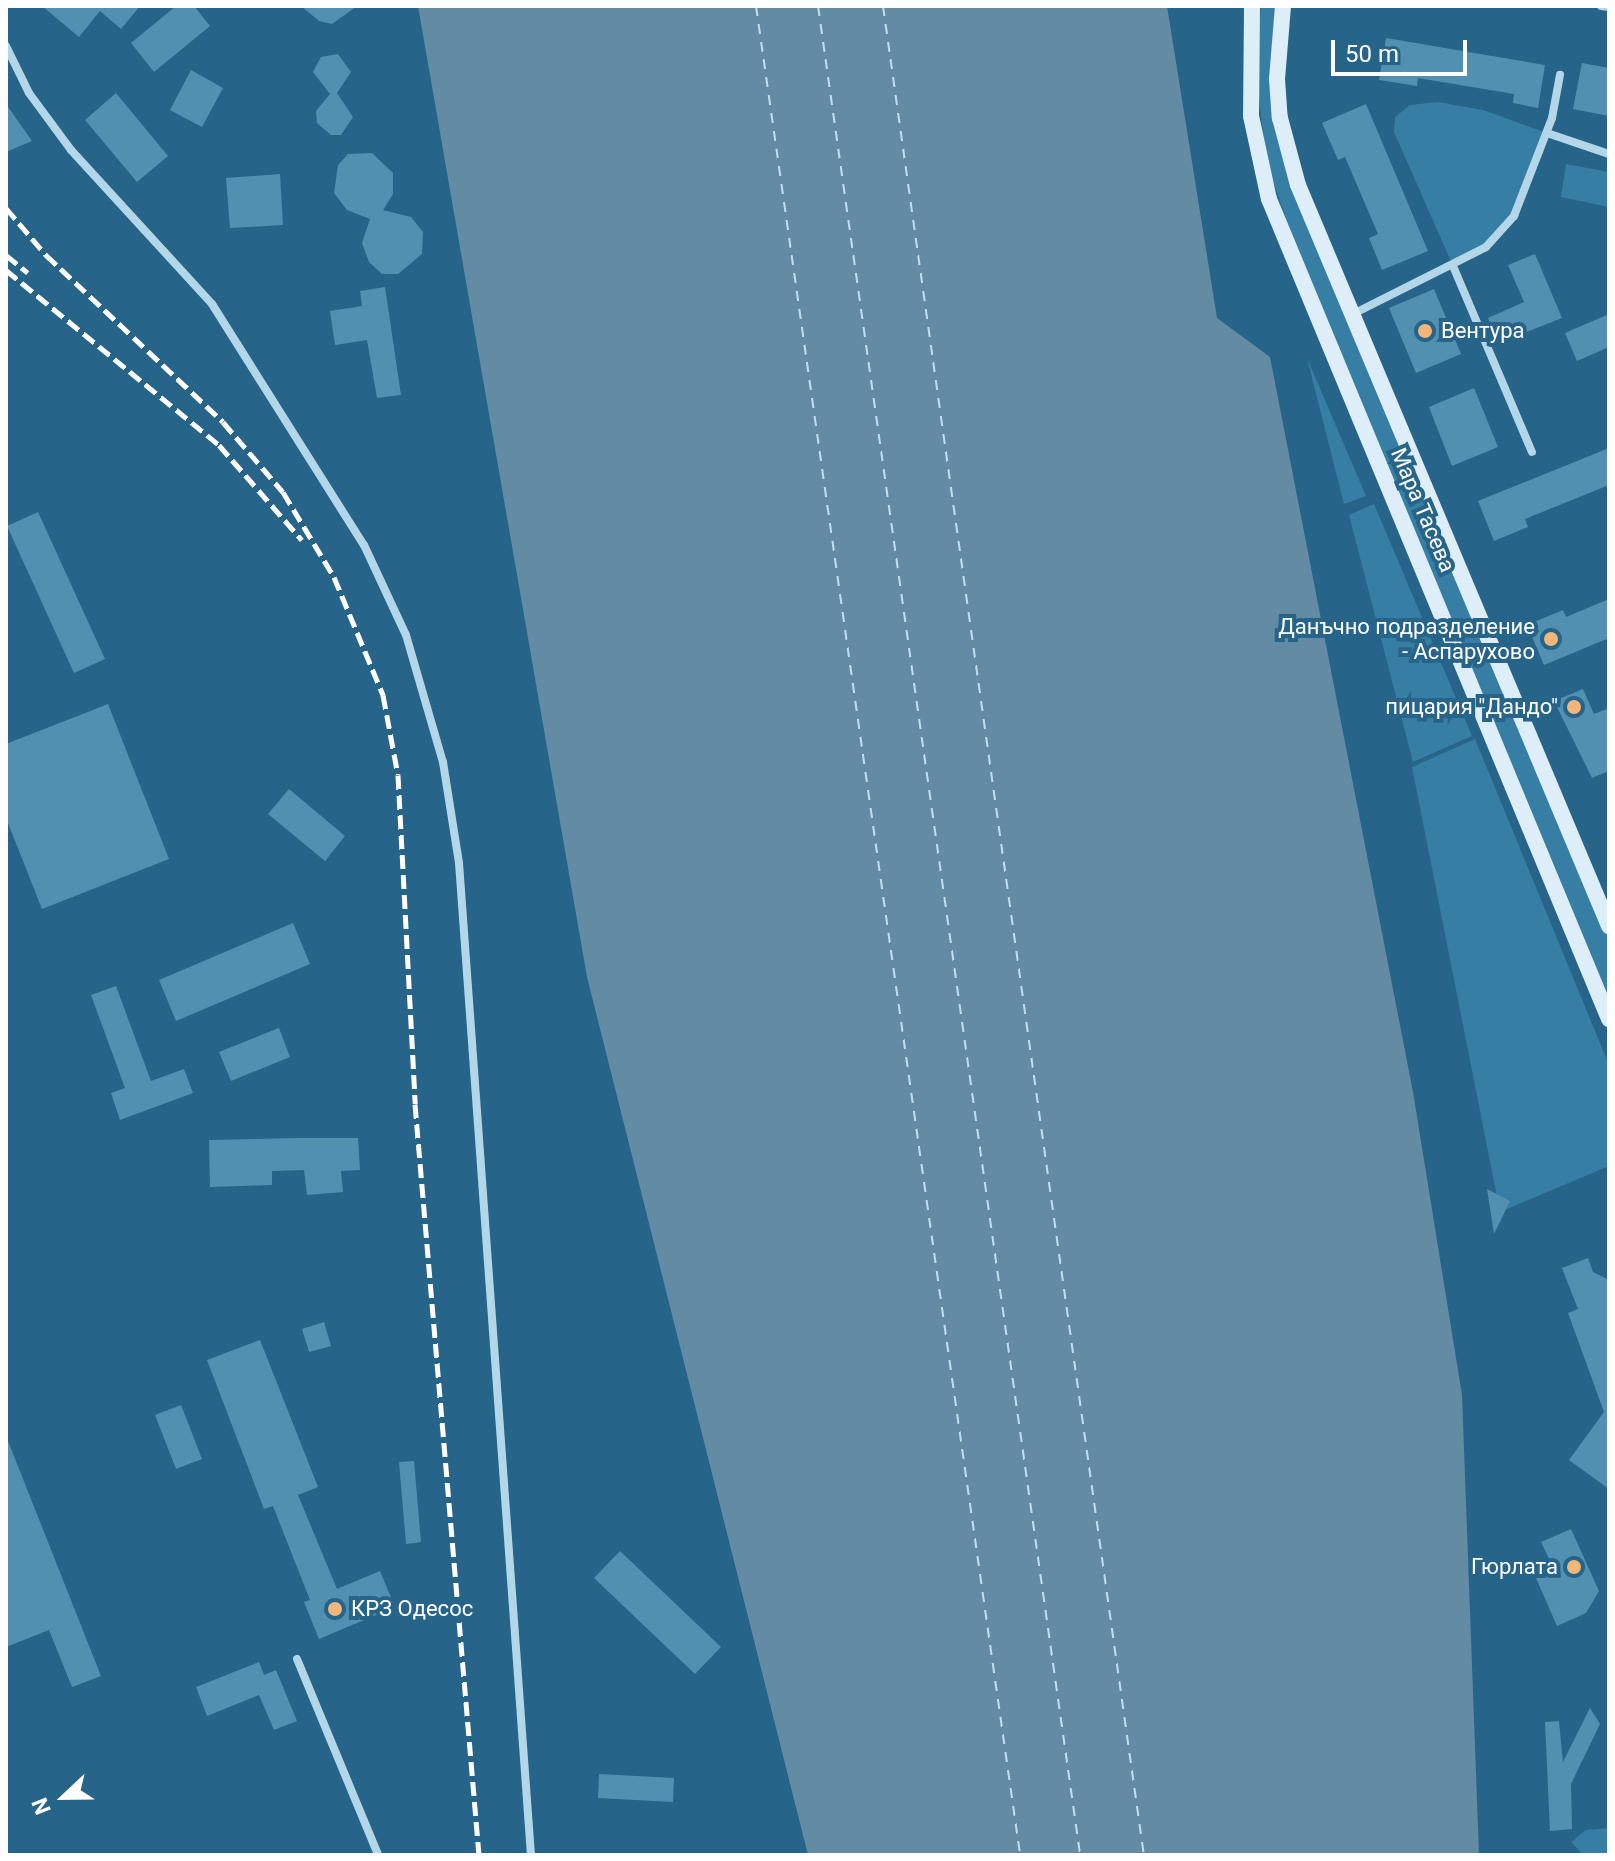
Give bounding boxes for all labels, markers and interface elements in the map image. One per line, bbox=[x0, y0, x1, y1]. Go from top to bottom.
scale bar bbox=[1335, 24, 1471, 74]
text: 50 m bbox=[1345, 40, 1399, 68]
place label: Вентура bbox=[1441, 318, 1524, 344]
marker: Вентура bbox=[1416, 322, 1434, 340]
street label: Мара Тасева bbox=[1385, 444, 1461, 576]
place label: Данъчно подразделение - Аспарухово bbox=[1278, 613, 1535, 664]
marker: Данъчно подразделение - Аспарухово bbox=[1542, 630, 1560, 648]
place label: пицария "Дандо" bbox=[1385, 694, 1558, 720]
marker: пицария "Дандо" bbox=[1565, 698, 1583, 716]
place label: Гюрлата bbox=[1471, 1554, 1558, 1580]
marker: Гюрлата bbox=[1565, 1558, 1583, 1576]
place label: КРЗ Одесос bbox=[351, 1596, 473, 1622]
marker: КРЗ Одесос bbox=[326, 1600, 344, 1618]
north arrow bbox=[24, 1757, 104, 1837]
text: N bbox=[27, 1794, 56, 1818]

